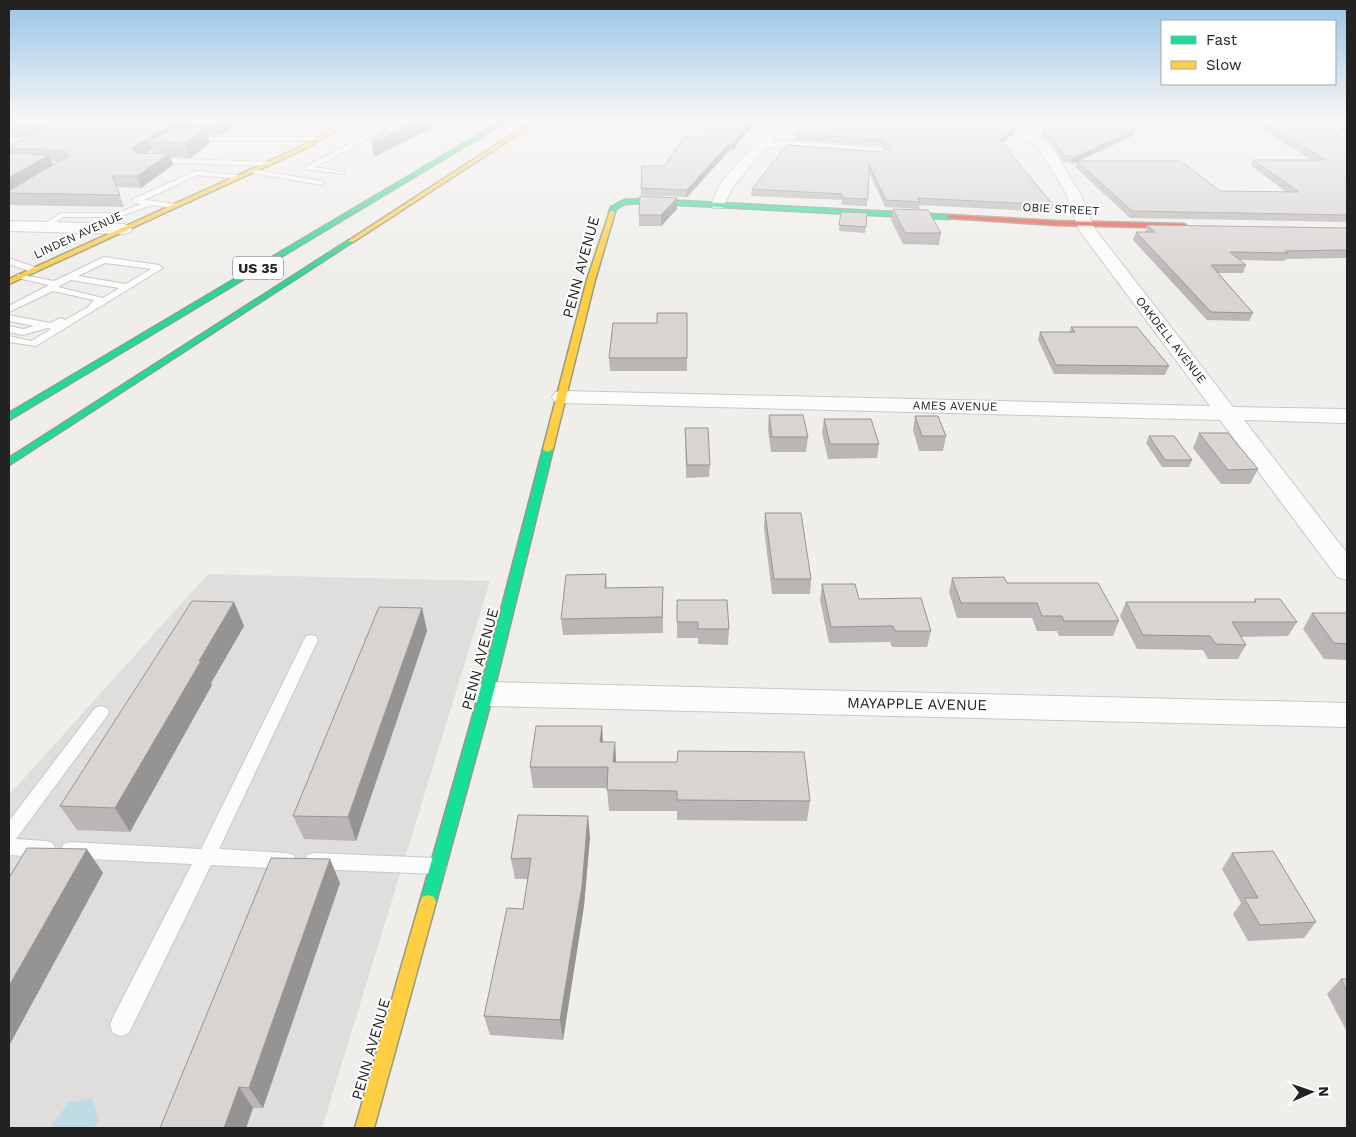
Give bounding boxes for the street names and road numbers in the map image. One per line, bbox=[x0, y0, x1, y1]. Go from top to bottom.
street label: OBIE STREET bbox=[1022, 200, 1100, 218]
street label: LINDEN AVENUE bbox=[32, 208, 125, 262]
street label: PENN AVENUE bbox=[559, 214, 603, 320]
road number: US 35 bbox=[233, 256, 283, 280]
street label: OAKDELL AVENUE bbox=[1133, 294, 1209, 386]
street label: AMES AVENUE bbox=[913, 398, 998, 414]
street label: PENN AVENUE bbox=[458, 606, 502, 712]
street label: MAYAPPLE AVENUE bbox=[847, 694, 987, 714]
street label: PENN AVENUE bbox=[348, 996, 394, 1102]

